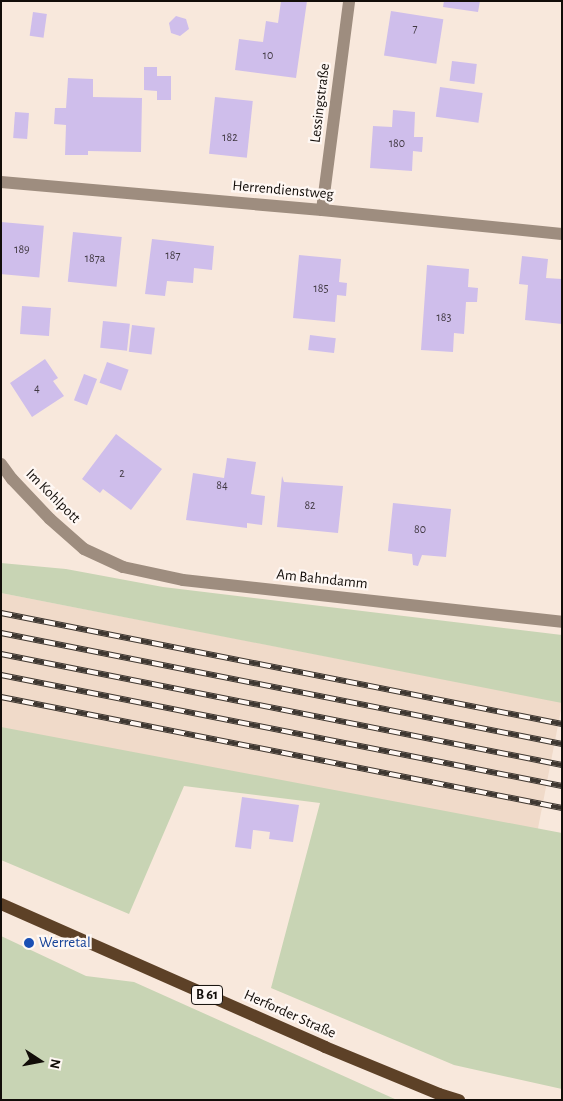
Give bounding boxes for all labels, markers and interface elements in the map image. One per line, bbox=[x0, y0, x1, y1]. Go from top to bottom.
house number: 7 bbox=[412, 22, 418, 36]
house number: 10 bbox=[263, 49, 273, 63]
street label: Lessingstraße bbox=[306, 62, 334, 144]
house number: 182 bbox=[222, 131, 238, 145]
house number: 180 bbox=[389, 137, 405, 151]
street label: Herrendienstweg bbox=[232, 177, 334, 203]
house number: 189 bbox=[14, 243, 30, 257]
house number: 187 bbox=[166, 249, 180, 263]
house number: 187a bbox=[85, 252, 105, 266]
house number: 185 bbox=[314, 282, 328, 296]
house number: 183 bbox=[437, 311, 451, 325]
house number: 4 bbox=[34, 382, 40, 396]
street label: Im Kohlpott bbox=[22, 465, 84, 527]
house number: 2 bbox=[119, 467, 125, 481]
house number: 84 bbox=[216, 479, 228, 493]
house number: 82 bbox=[304, 499, 316, 513]
house number: 80 bbox=[414, 523, 426, 537]
street label: Am Bahndamm bbox=[275, 565, 369, 593]
place label: Werretal bbox=[39, 934, 91, 952]
marker: Werretal bbox=[23, 937, 35, 949]
road number: B 61 bbox=[191, 984, 223, 1006]
street label: Herforder Straße bbox=[241, 986, 339, 1042]
north arrow bbox=[15, 1036, 65, 1086]
text: N bbox=[47, 1058, 63, 1070]

